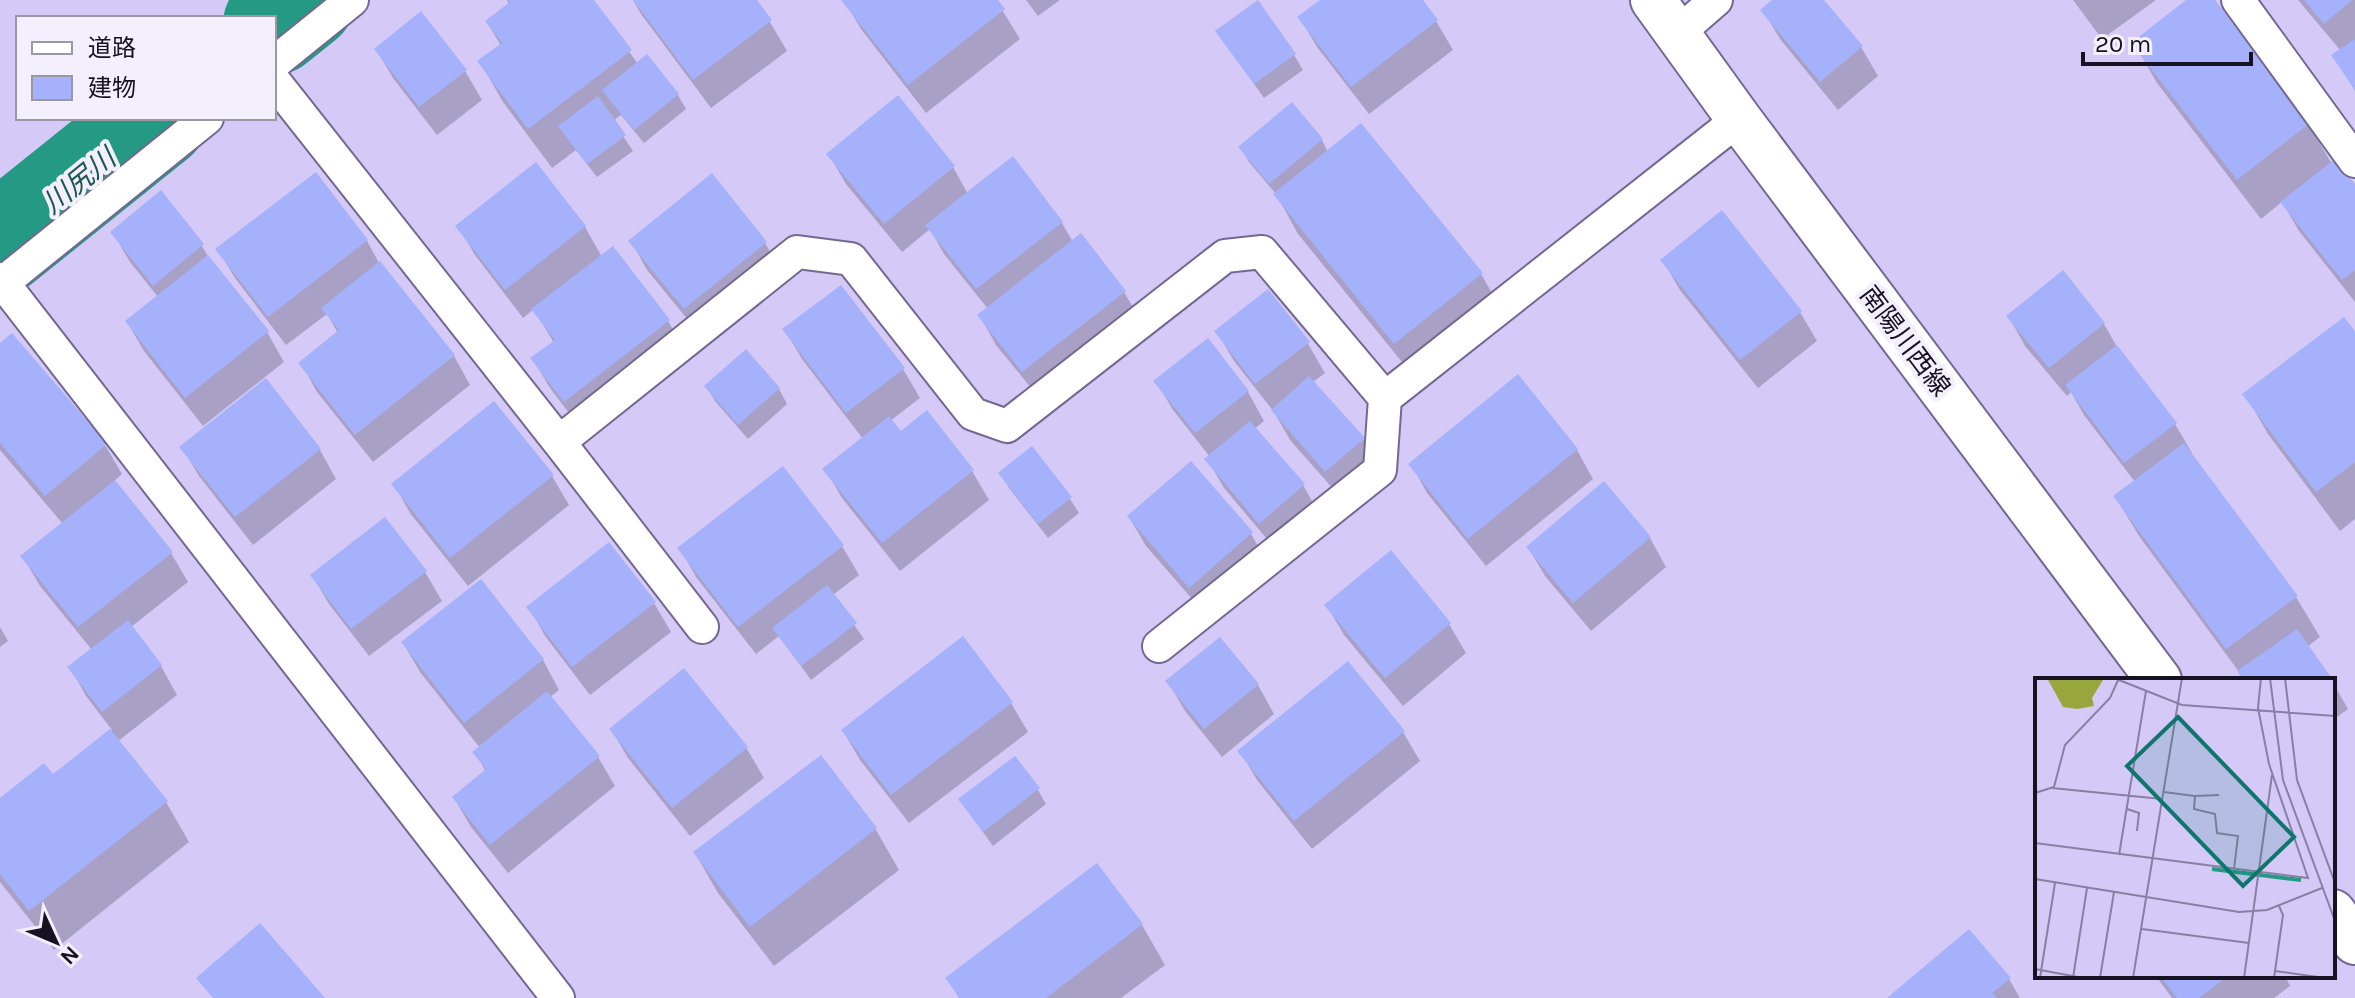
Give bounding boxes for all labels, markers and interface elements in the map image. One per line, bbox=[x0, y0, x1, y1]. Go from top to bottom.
legend bbox=[16, 16, 276, 120]
scale bar bbox=[2083, 16, 2251, 66]
text: 20 m bbox=[2095, 30, 2151, 58]
text: 道路 bbox=[88, 34, 136, 62]
text: 建物 bbox=[88, 74, 136, 102]
water label: 川尻川 bbox=[36, 140, 124, 220]
street label: 南陽川西線 bbox=[1853, 280, 1957, 402]
inset map bbox=[2035, 678, 2335, 978]
north arrow bbox=[16, 902, 96, 982]
text: N bbox=[55, 940, 85, 970]

